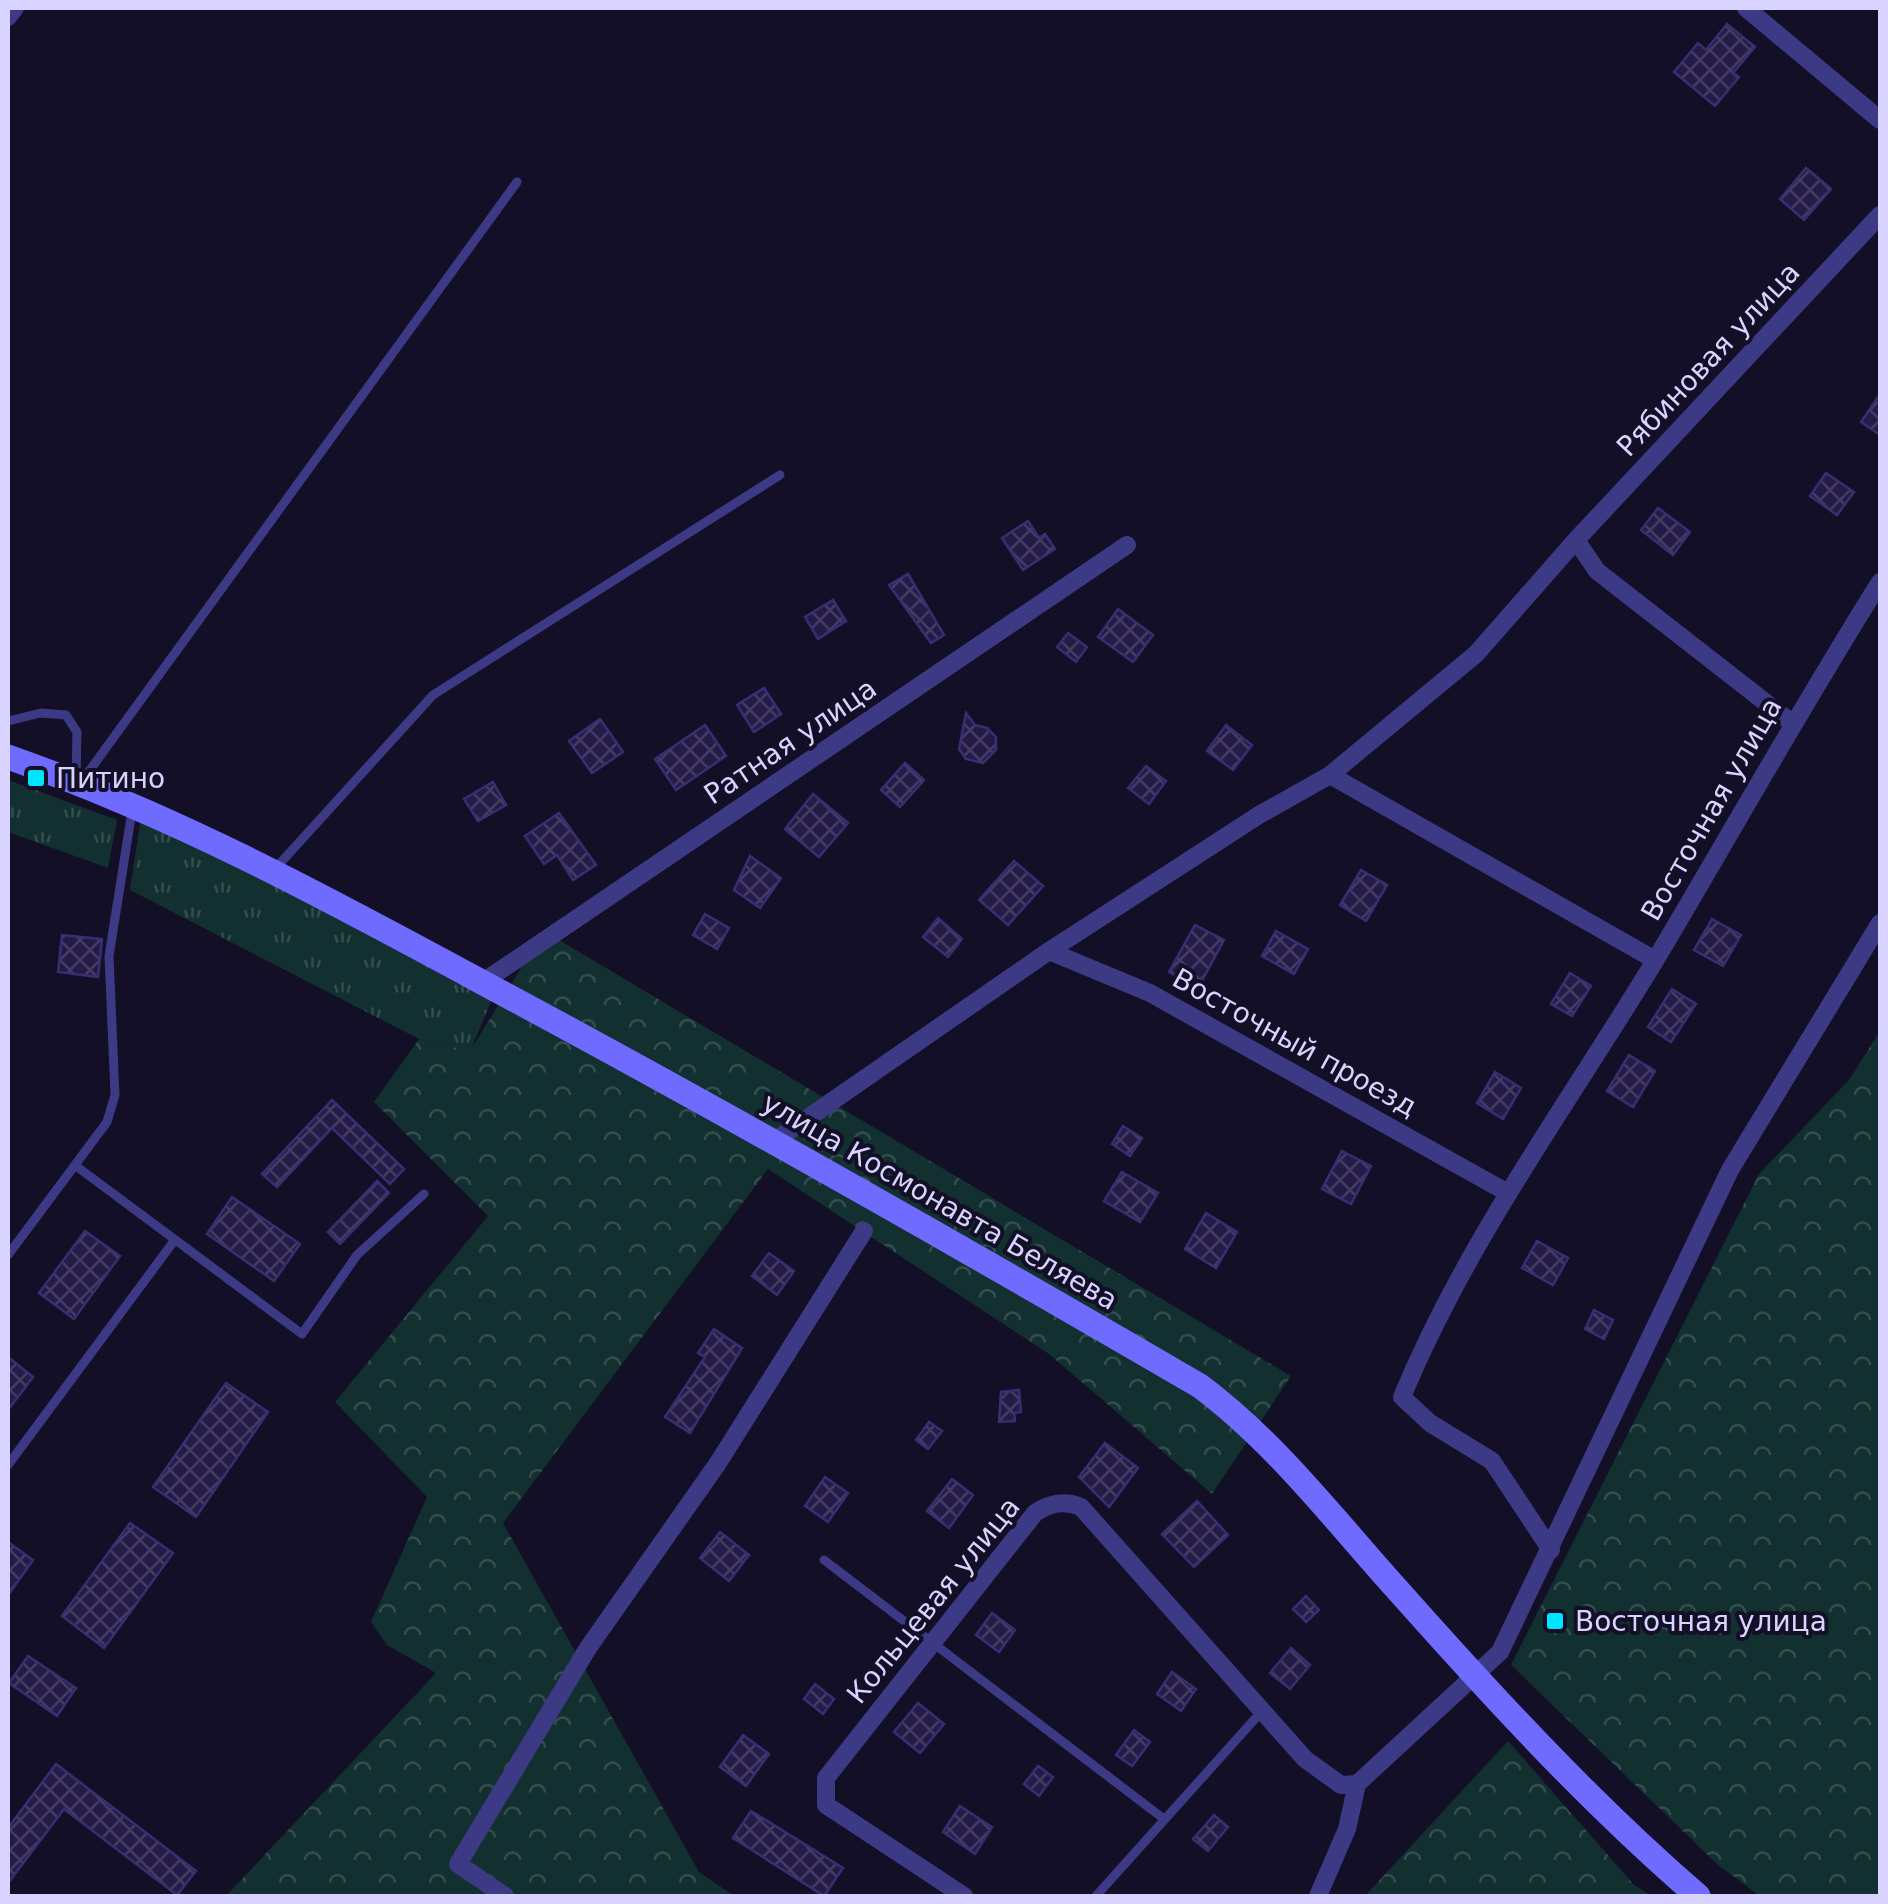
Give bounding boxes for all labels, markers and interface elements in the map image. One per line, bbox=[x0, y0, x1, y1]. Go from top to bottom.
street label: Рябиновая улица bbox=[1610, 256, 1807, 463]
street label: Ратная улица bbox=[698, 672, 883, 811]
street label: Восточная улица bbox=[1634, 692, 1789, 927]
place label: Питино bbox=[56, 762, 165, 795]
marker: Питино bbox=[25, 767, 47, 789]
street label: Восточный проезд bbox=[1167, 962, 1423, 1123]
street label: улица Космонавта Беляева bbox=[756, 1086, 1123, 1317]
street label: Кольцевая улица bbox=[840, 1490, 1027, 1710]
place label: Восточная улица bbox=[1575, 1605, 1827, 1638]
marker: Восточная улица bbox=[1544, 1610, 1566, 1632]

